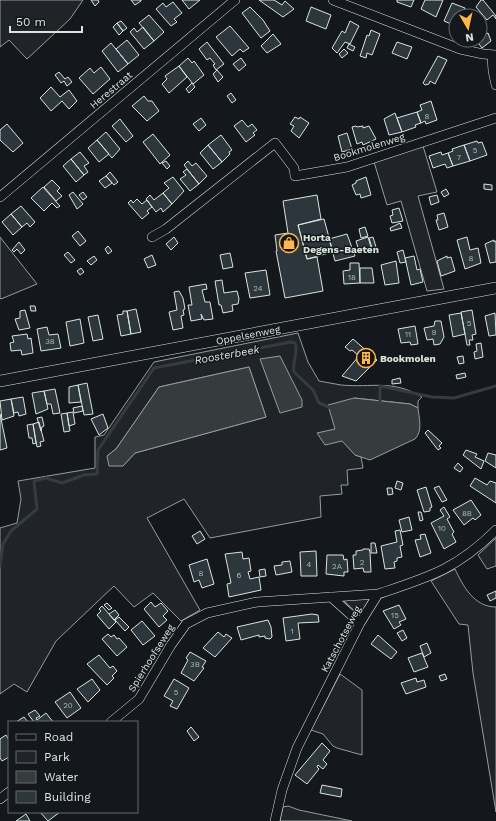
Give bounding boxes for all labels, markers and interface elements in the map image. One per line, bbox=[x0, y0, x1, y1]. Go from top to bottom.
scale bar bbox=[10, 8, 82, 34]
north arrow bbox=[448, 8, 488, 48]
text: 50 m bbox=[16, 15, 46, 29]
text: N bbox=[464, 30, 475, 44]
street label: Herestraat bbox=[88, 69, 135, 111]
house number: 8 bbox=[425, 112, 430, 121]
street label: Bookmolenweg bbox=[332, 131, 407, 163]
house number: 5 bbox=[473, 146, 478, 155]
house number: 7 bbox=[457, 153, 462, 162]
shop icon: Horta Degens-Baeten bbox=[278, 232, 300, 254]
place label: Horta Degens-Baeten bbox=[303, 232, 379, 255]
house number: 8 bbox=[469, 254, 474, 263]
house number: 18 bbox=[348, 273, 356, 282]
house number: 24 bbox=[253, 284, 263, 293]
house number: 5 bbox=[467, 319, 472, 328]
street label: Oppelsenweg bbox=[215, 323, 282, 347]
house number: 9 bbox=[432, 328, 437, 337]
house number: 11 bbox=[405, 330, 411, 339]
house number: 38 bbox=[45, 337, 55, 346]
water label: Roosterbeek bbox=[193, 343, 261, 367]
building icon: Bookmolen bbox=[355, 347, 377, 369]
place label: Bookmolen bbox=[380, 353, 436, 364]
house number: 8B bbox=[462, 509, 472, 518]
house number: 10 bbox=[438, 524, 446, 533]
house number: 2 bbox=[360, 558, 365, 567]
house number: 4 bbox=[307, 560, 312, 569]
house number: 2A bbox=[332, 562, 343, 571]
house number: 8 bbox=[199, 569, 204, 578]
house number: 6 bbox=[237, 571, 242, 580]
street label: Katschotseweg bbox=[319, 603, 363, 674]
house number: 15 bbox=[391, 611, 399, 620]
street label: Spierhoofseweg bbox=[126, 622, 177, 694]
house number: 1 bbox=[290, 627, 294, 636]
house number: 3B bbox=[190, 660, 200, 669]
house number: 5 bbox=[174, 688, 179, 697]
house number: 20 bbox=[63, 701, 73, 710]
legend bbox=[8, 721, 138, 813]
text: Road bbox=[44, 730, 73, 744]
text: Park bbox=[44, 750, 70, 764]
text: Water bbox=[44, 770, 79, 784]
text: Building bbox=[44, 790, 91, 804]

